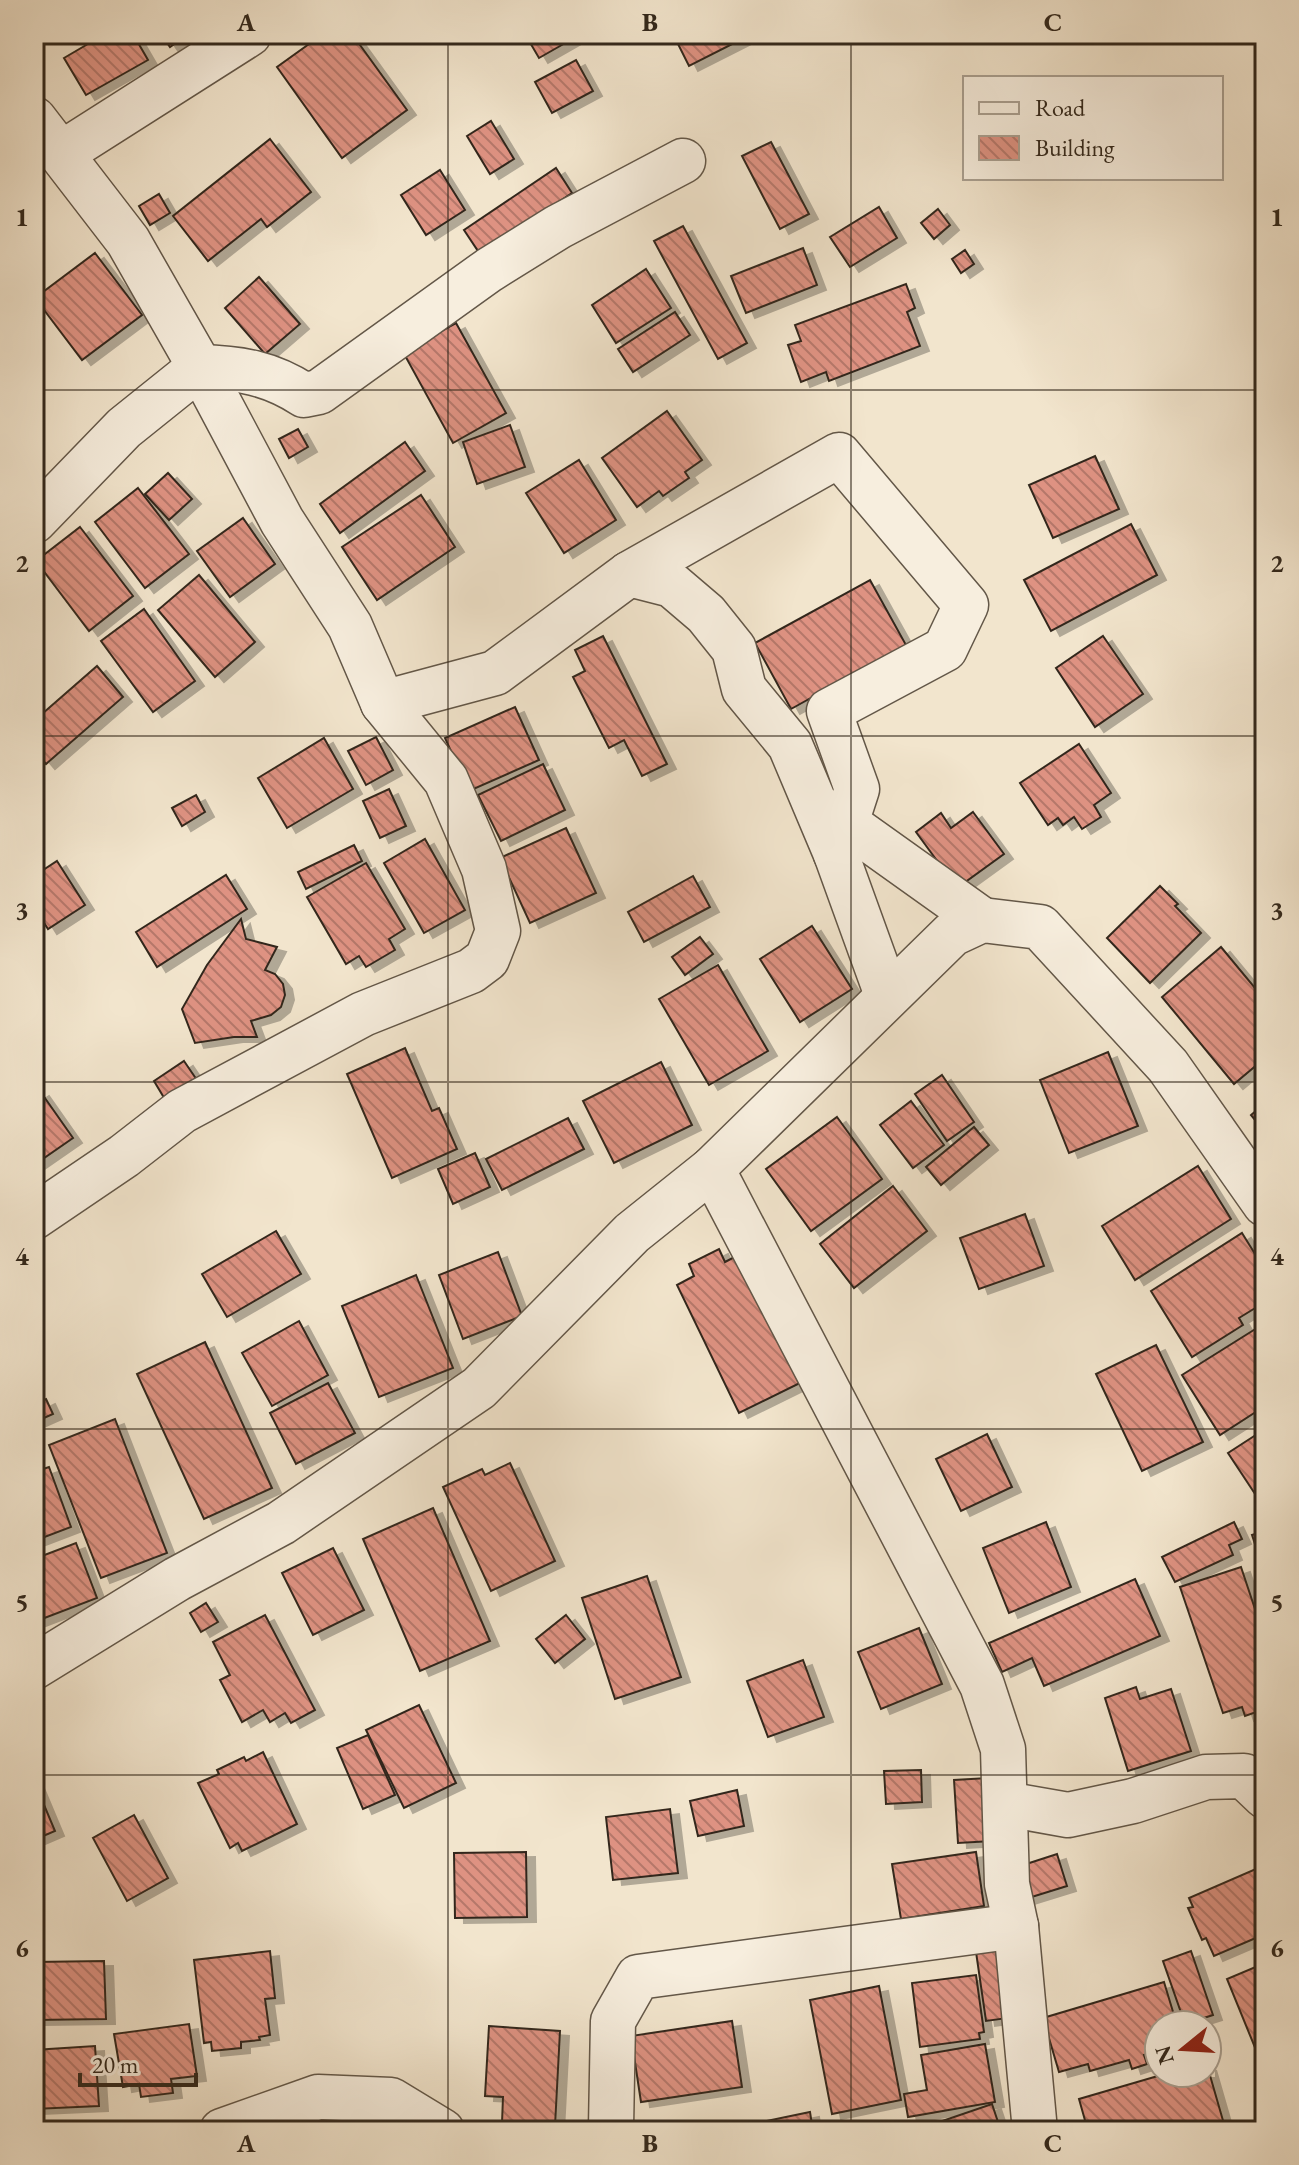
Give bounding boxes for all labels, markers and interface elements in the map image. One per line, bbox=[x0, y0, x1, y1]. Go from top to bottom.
text: A bbox=[236, 5, 256, 39]
text: B bbox=[642, 5, 658, 39]
text: C bbox=[1044, 5, 1062, 39]
legend bbox=[963, 76, 1223, 180]
text: Road bbox=[1035, 92, 1086, 123]
text: Building bbox=[1035, 132, 1115, 163]
text: 1 bbox=[15, 200, 29, 234]
text: 1 bbox=[1270, 200, 1284, 234]
text: 2 bbox=[15, 546, 29, 580]
text: 2 bbox=[1270, 546, 1284, 580]
text: 3 bbox=[15, 893, 29, 927]
text: 3 bbox=[1270, 893, 1284, 927]
text: 4 bbox=[15, 1239, 29, 1273]
text: 4 bbox=[1270, 1239, 1284, 1273]
text: 5 bbox=[15, 1585, 29, 1619]
text: 5 bbox=[1270, 1585, 1284, 1619]
text: 6 bbox=[15, 1931, 29, 1965]
text: 6 bbox=[1270, 1931, 1284, 1965]
north arrow bbox=[1143, 2009, 1223, 2089]
scale bar bbox=[80, 2037, 196, 2087]
text: N bbox=[1148, 2042, 1181, 2068]
text: 20 m bbox=[92, 2049, 139, 2080]
text: A bbox=[236, 2126, 256, 2160]
text: B bbox=[642, 2126, 658, 2160]
text: C bbox=[1044, 2126, 1062, 2160]

